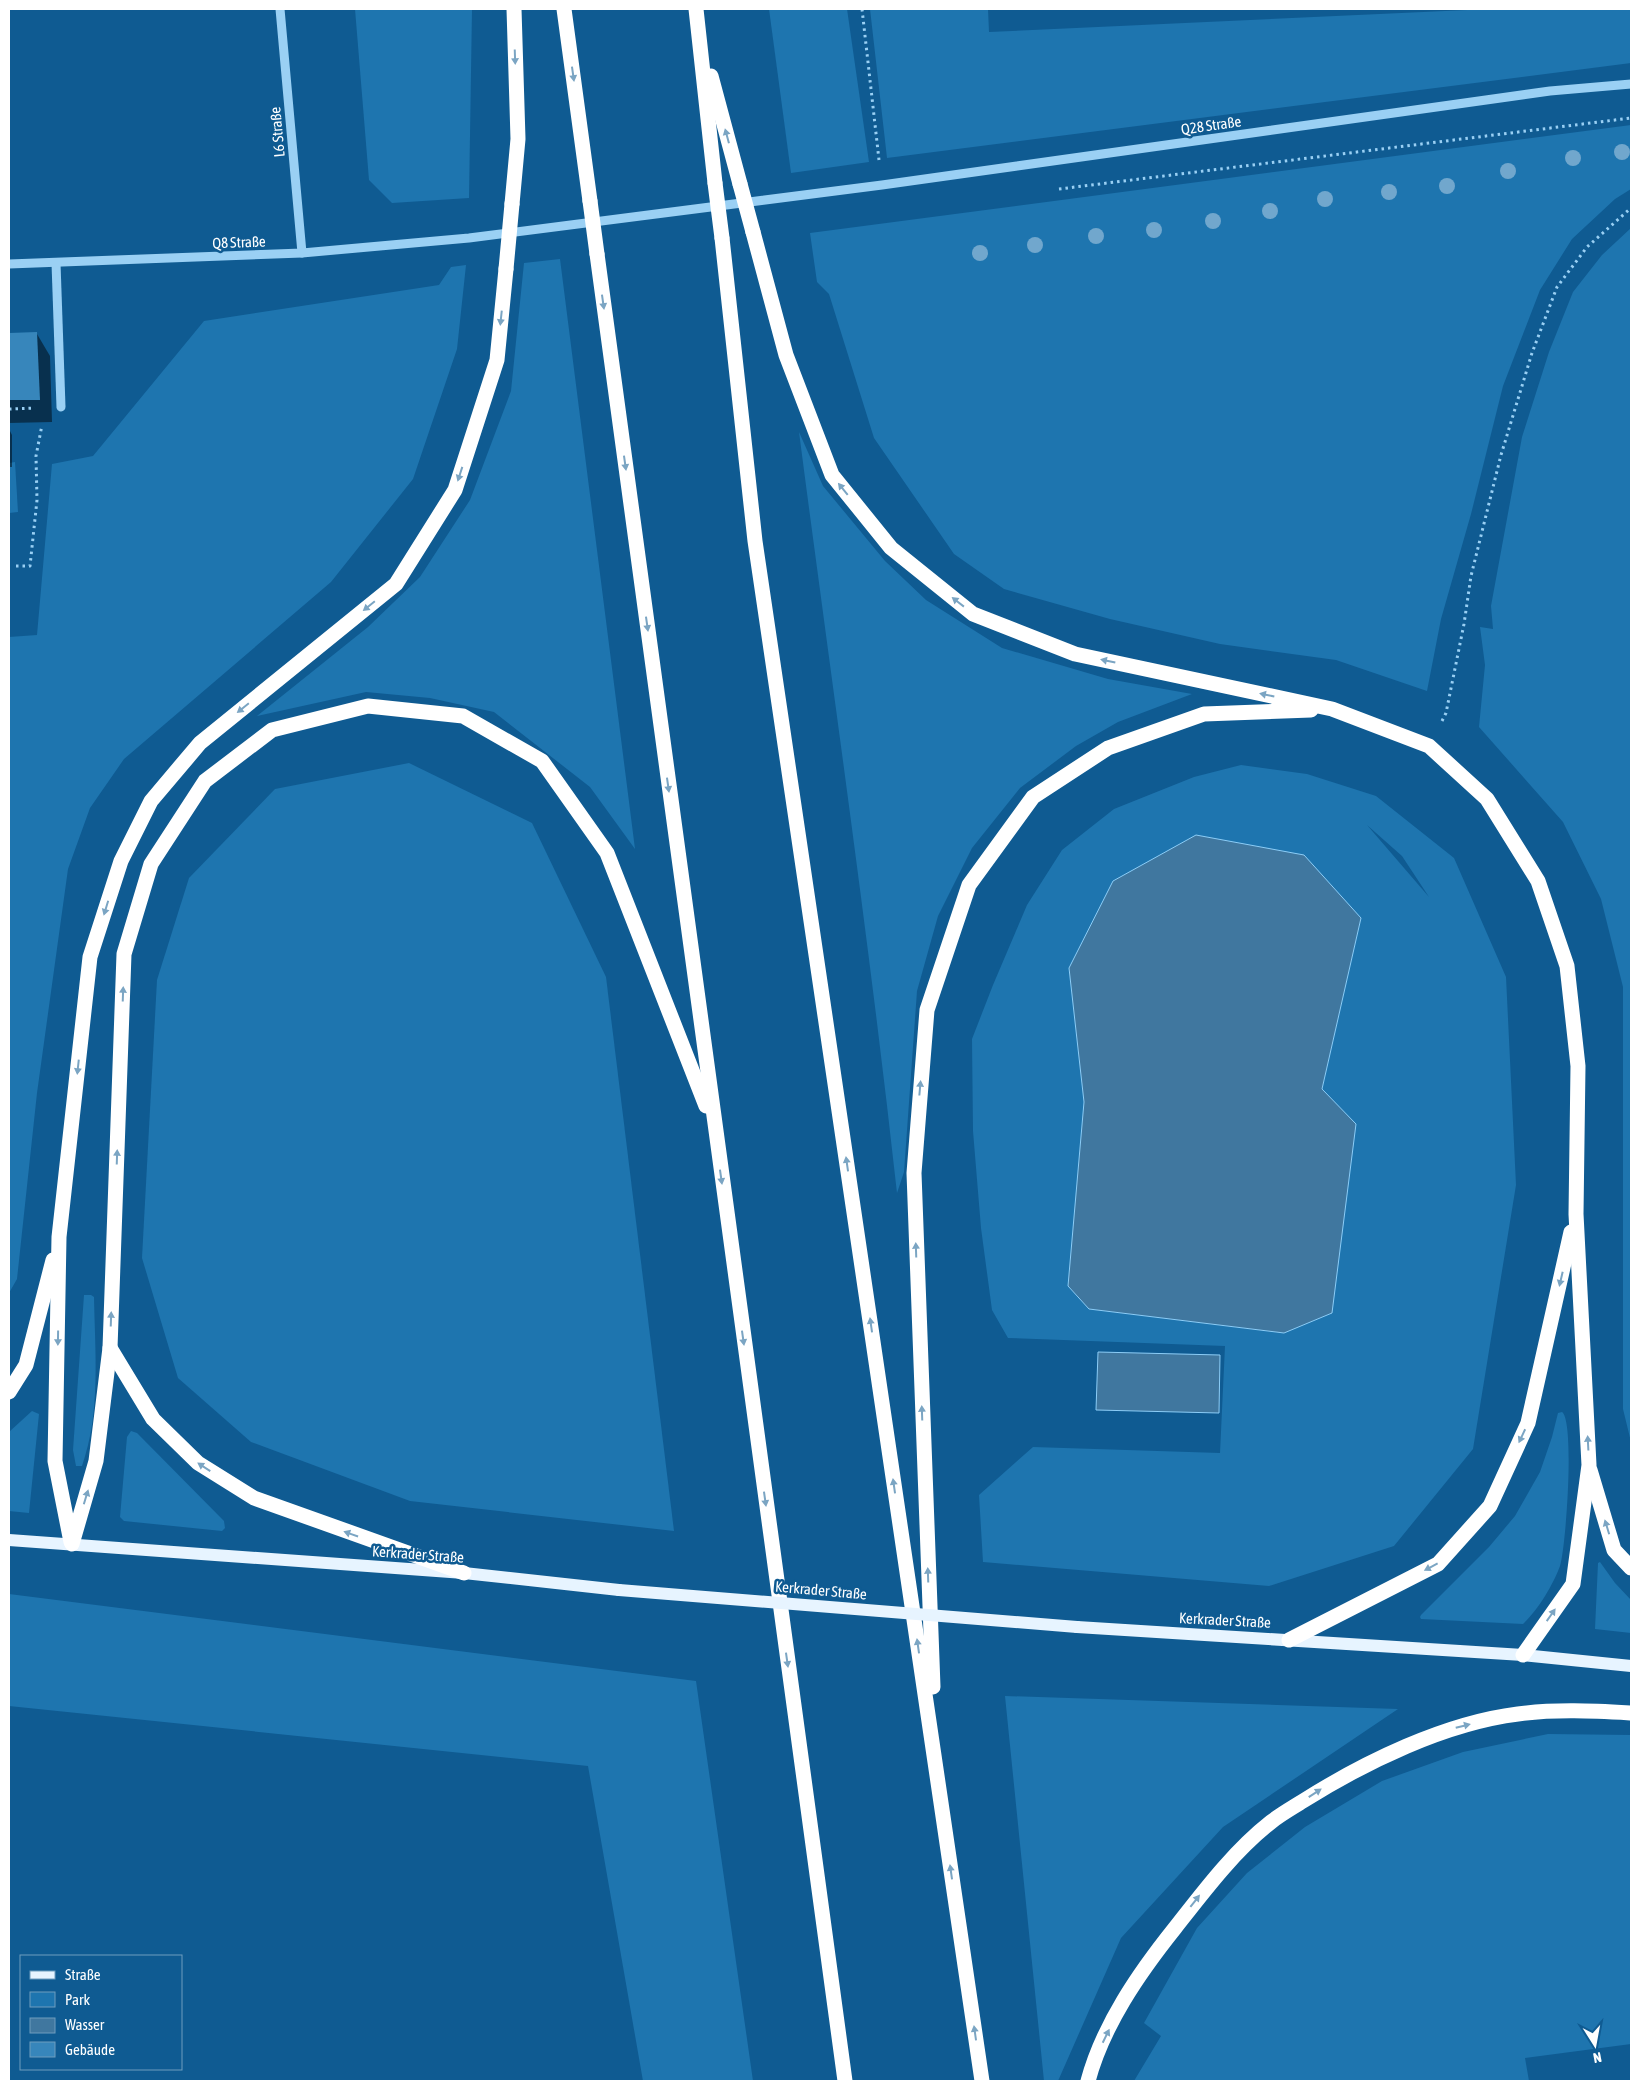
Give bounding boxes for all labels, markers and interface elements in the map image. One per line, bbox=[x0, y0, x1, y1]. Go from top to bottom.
one-way arrow bbox=[512, 50, 520, 66]
one-way arrow bbox=[569, 67, 577, 83]
street label: L6 Straße bbox=[266, 106, 288, 158]
street label: Q28 Straße bbox=[1180, 112, 1242, 138]
one-way arrow bbox=[723, 129, 731, 144]
street label: Q8 Straße bbox=[212, 233, 266, 251]
one-way arrow bbox=[600, 295, 608, 311]
one-way arrow bbox=[497, 310, 505, 326]
one-way arrow bbox=[621, 456, 629, 472]
one-way arrow bbox=[456, 467, 464, 482]
one-way arrow bbox=[838, 482, 849, 495]
one-way arrow bbox=[952, 596, 965, 607]
one-way arrow bbox=[363, 600, 376, 611]
one-way arrow bbox=[643, 617, 651, 633]
one-way arrow bbox=[1101, 657, 1116, 665]
one-way arrow bbox=[1259, 691, 1275, 699]
one-way arrow bbox=[236, 703, 249, 714]
one-way arrow bbox=[665, 778, 673, 794]
one-way arrow bbox=[102, 901, 110, 916]
one-way arrow bbox=[119, 986, 127, 1002]
one-way arrow bbox=[74, 1060, 82, 1076]
one-way arrow bbox=[917, 1080, 925, 1096]
one-way arrow bbox=[113, 1149, 121, 1165]
one-way arrow bbox=[843, 1156, 851, 1172]
one-way arrow bbox=[717, 1169, 725, 1185]
one-way arrow bbox=[912, 1242, 920, 1258]
one-way arrow bbox=[1557, 1271, 1565, 1286]
one-way arrow bbox=[108, 1311, 116, 1327]
one-way arrow bbox=[866, 1316, 874, 1332]
one-way arrow bbox=[739, 1330, 747, 1346]
one-way arrow bbox=[53, 1331, 61, 1347]
one-way arrow bbox=[918, 1405, 926, 1421]
one-way arrow bbox=[1518, 1429, 1526, 1443]
one-way arrow bbox=[1583, 1435, 1591, 1451]
one-way arrow bbox=[198, 1462, 211, 1471]
one-way arrow bbox=[890, 1477, 898, 1493]
one-way arrow bbox=[82, 1489, 90, 1504]
one-way arrow bbox=[761, 1491, 769, 1507]
one-way arrow bbox=[1603, 1519, 1611, 1534]
one-way arrow bbox=[344, 1530, 359, 1537]
street label: Kerkrader Straße bbox=[372, 1542, 465, 1566]
one-way arrow bbox=[1424, 1563, 1438, 1571]
one-way arrow bbox=[924, 1567, 932, 1583]
street label: Kerkrader Straße bbox=[774, 1578, 868, 1602]
one-way arrow bbox=[1546, 1608, 1556, 1622]
street label: Kerkrader Straße bbox=[1179, 1609, 1272, 1631]
one-way arrow bbox=[914, 1638, 922, 1654]
one-way arrow bbox=[783, 1652, 791, 1668]
one-way arrow bbox=[1455, 1722, 1470, 1730]
one-way arrow bbox=[1309, 1789, 1322, 1798]
one-way arrow bbox=[947, 1864, 955, 1880]
one-way arrow bbox=[1190, 1895, 1201, 1908]
legend bbox=[20, 1955, 182, 2070]
text: Straße bbox=[65, 1966, 101, 1983]
text: Park bbox=[65, 1991, 90, 2008]
text: Wasser bbox=[65, 2016, 105, 2033]
north arrow bbox=[1570, 2020, 1620, 2070]
one-way arrow bbox=[970, 2025, 978, 2041]
one-way arrow bbox=[1102, 2029, 1110, 2043]
text: Gebäude bbox=[65, 2041, 115, 2058]
text: N bbox=[1592, 2049, 1603, 2066]

